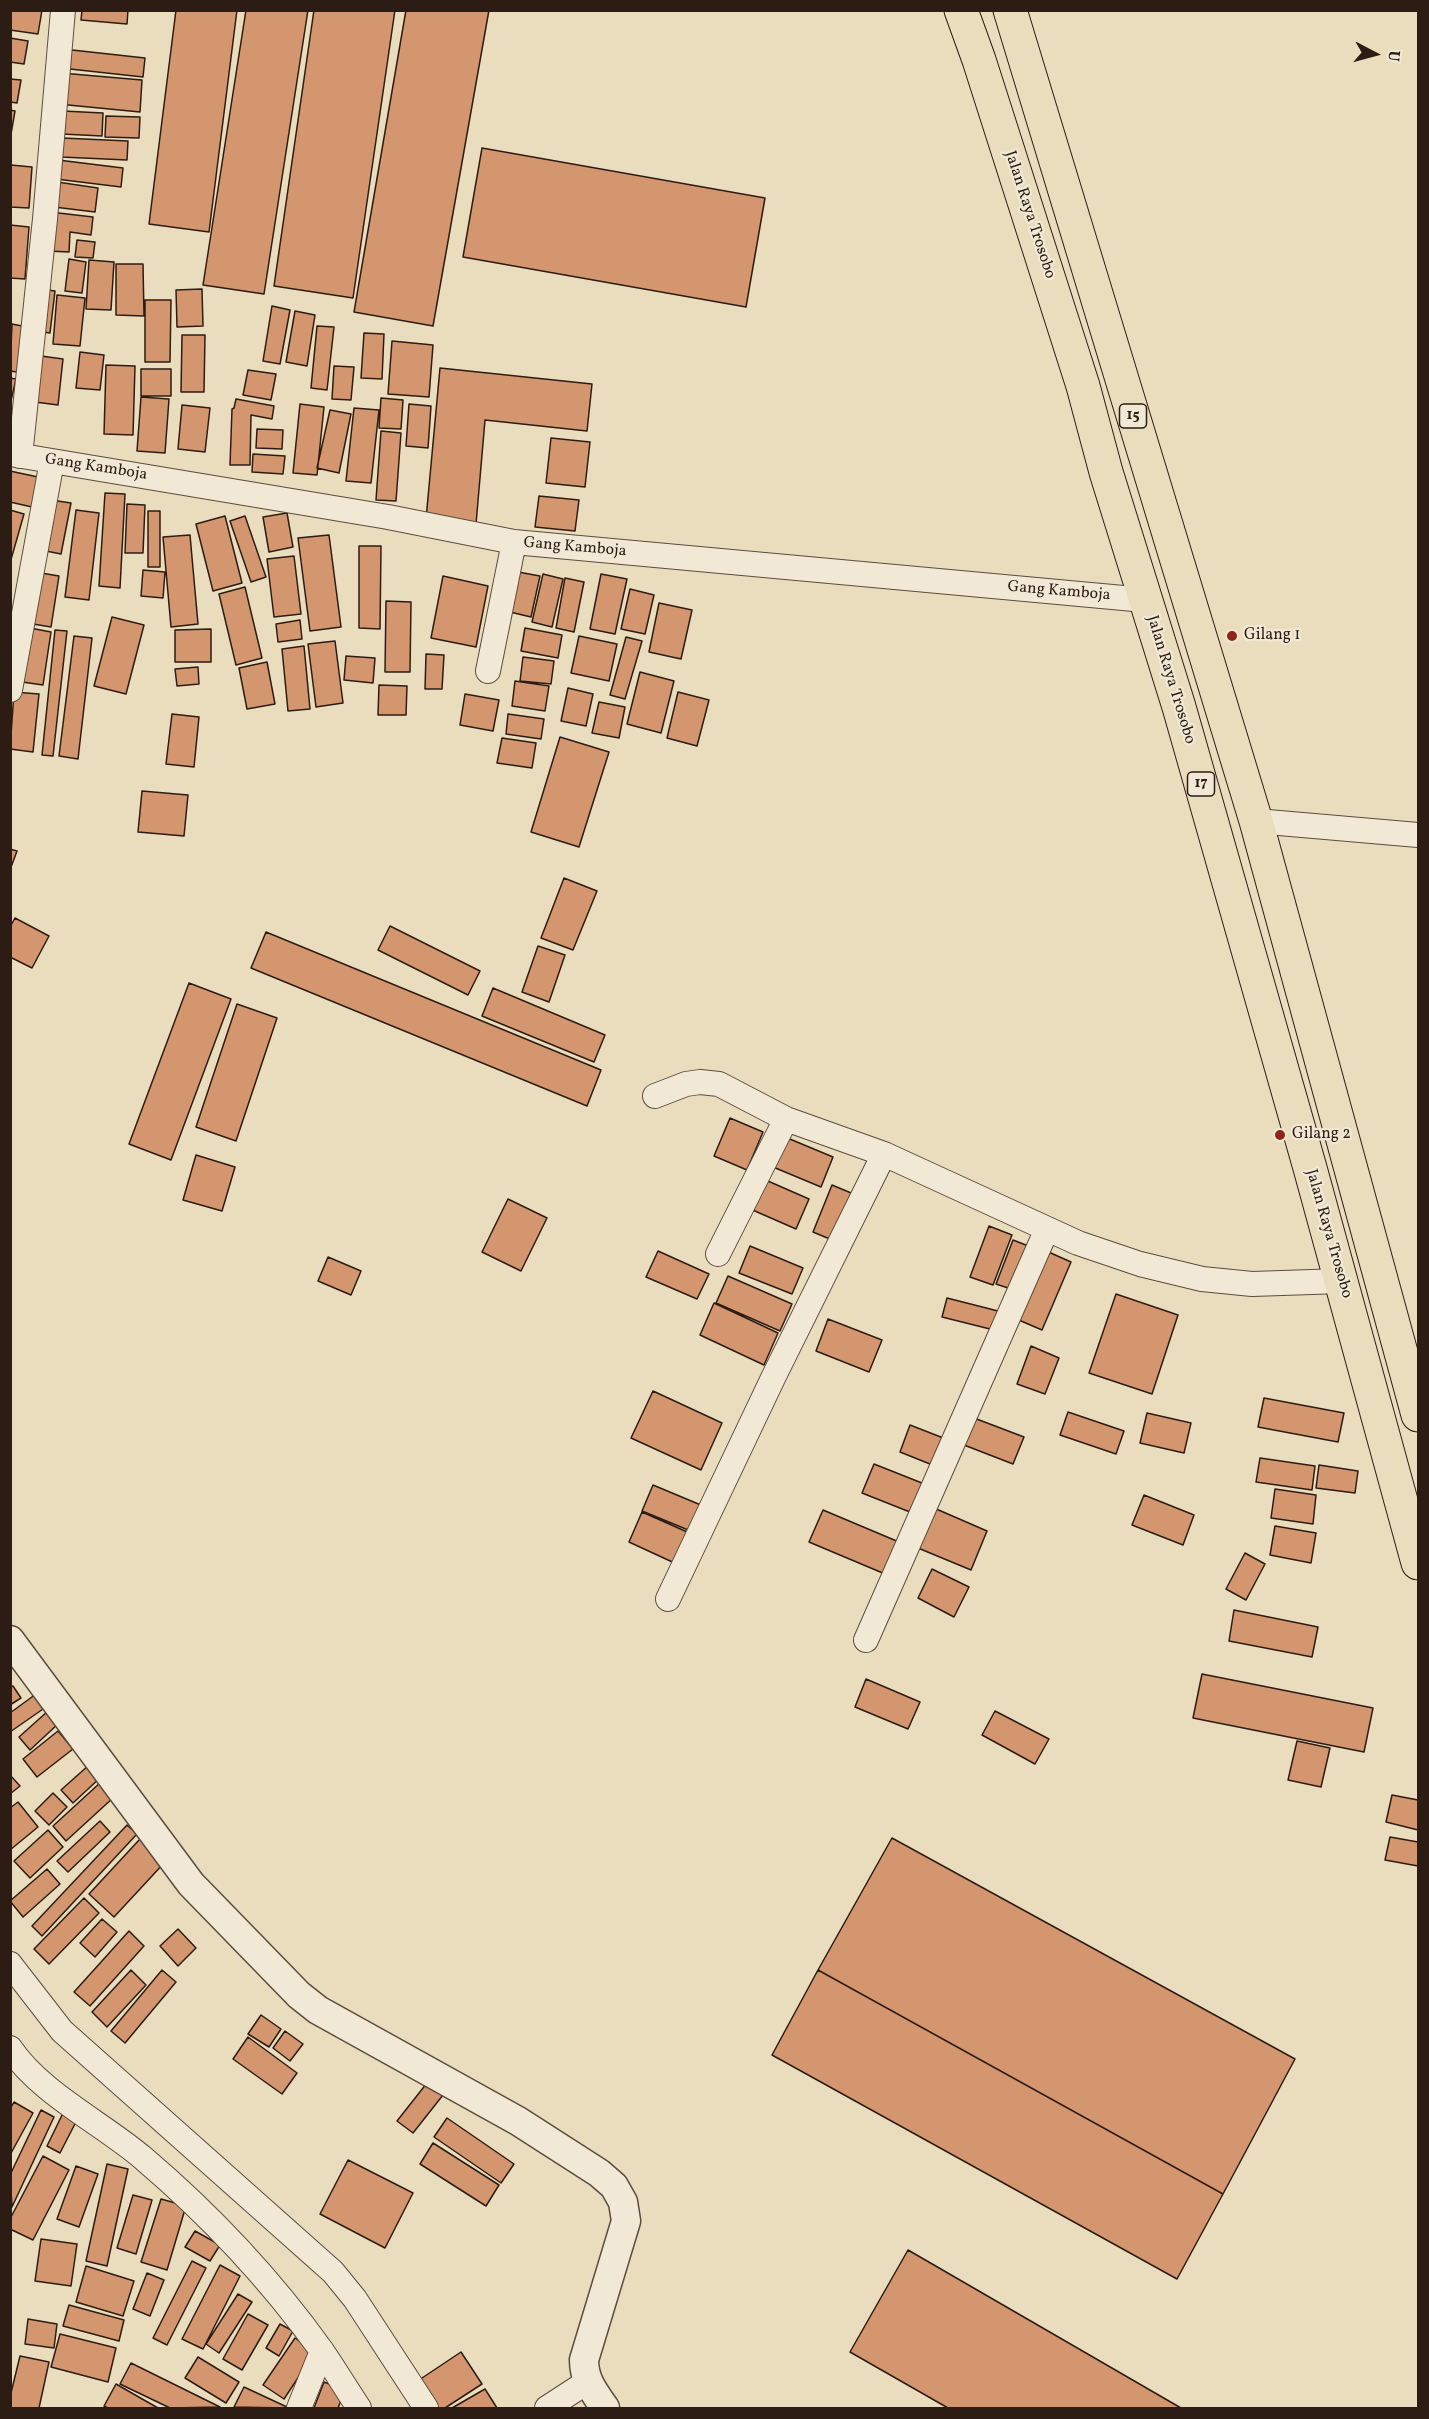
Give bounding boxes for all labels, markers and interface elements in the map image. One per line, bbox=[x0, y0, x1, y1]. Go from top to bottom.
north arrow bbox=[1345, 24, 1405, 84]
text: U bbox=[1381, 49, 1404, 62]
street label: Jalan Raya Trosobo bbox=[999, 149, 1059, 281]
road number: 15 bbox=[1120, 404, 1146, 428]
street label: Gang Kamboja bbox=[43, 450, 149, 486]
street label: Gang Kamboja bbox=[523, 534, 627, 562]
street label: Gang Kamboja bbox=[1007, 578, 1111, 606]
street label: Jalan Raya Trosobo bbox=[1141, 613, 1199, 747]
place label: Gilang 1 bbox=[1244, 626, 1300, 646]
marker: Gilang 1 bbox=[1225, 629, 1239, 643]
road number: 17 bbox=[1188, 772, 1214, 796]
place label: Gilang 2 bbox=[1292, 1125, 1351, 1145]
marker: Gilang 2 bbox=[1273, 1128, 1287, 1142]
street label: Jalan Raya Trosobo bbox=[1300, 1167, 1356, 1301]

